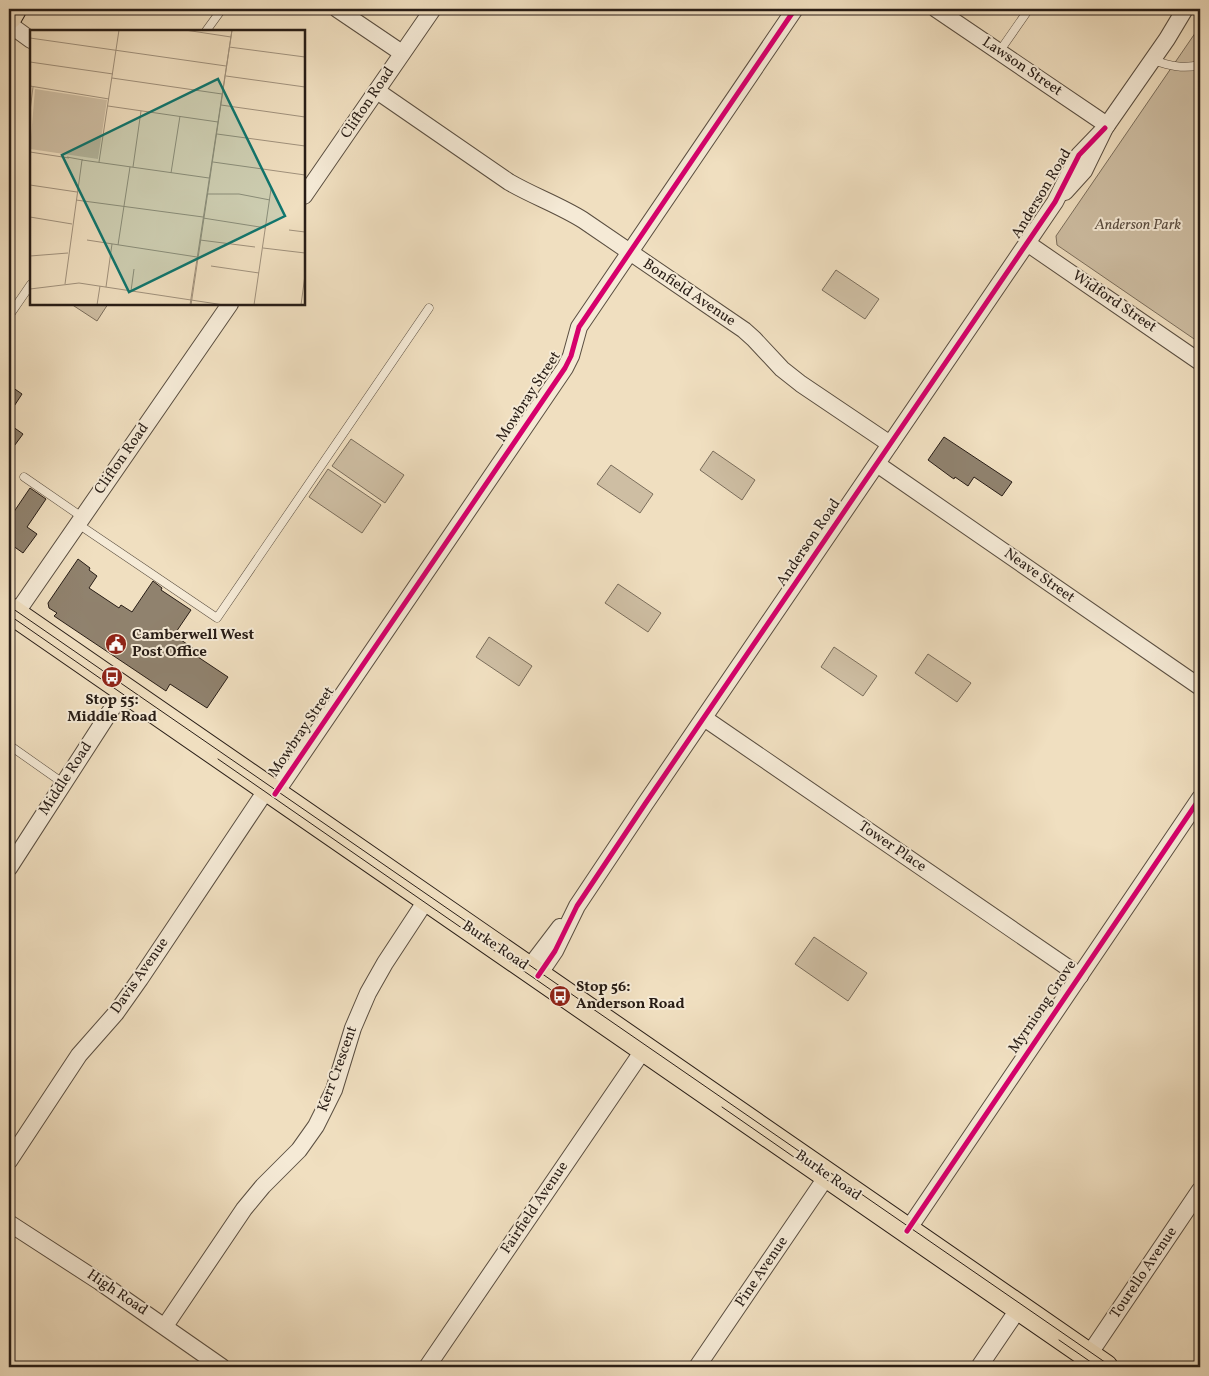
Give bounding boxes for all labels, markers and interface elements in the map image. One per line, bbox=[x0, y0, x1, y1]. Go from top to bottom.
inset map bbox=[30, 30, 305, 305]
street label: Lawson Street bbox=[978, 32, 1066, 102]
street label: Clifton Road bbox=[336, 63, 400, 143]
street label: Anderson Road bbox=[1007, 145, 1077, 243]
park label: Anderson Park bbox=[1094, 215, 1181, 236]
street label: Bonfield Avenue bbox=[638, 254, 740, 332]
street label: Widford Street bbox=[1068, 266, 1160, 338]
street label: Mowbray Street bbox=[492, 347, 566, 447]
street label: Clifton Road bbox=[90, 419, 154, 499]
street label: Anderson Road bbox=[772, 495, 846, 591]
street label: Neave Street bbox=[999, 544, 1079, 608]
place label: Camberwell West Post Office bbox=[132, 625, 254, 663]
public building icon: Camberwell West Post Office bbox=[104, 632, 128, 656]
bus stop icon: Stop 55: Middle Road bbox=[100, 665, 124, 689]
street label: Mowbray Street bbox=[264, 683, 340, 781]
place label: Stop 55: Middle Road bbox=[67, 690, 157, 728]
street label: Middle Road bbox=[34, 738, 98, 820]
street label: Tower Place bbox=[854, 817, 930, 877]
street label: Burke Road bbox=[458, 916, 532, 976]
street label: Davis Avenue bbox=[106, 934, 174, 1018]
street label: Myrniong Grove bbox=[1004, 956, 1082, 1058]
place label: Stop 56: Anderson Road bbox=[576, 977, 685, 1015]
bus stop icon: Stop 56: Anderson Road bbox=[548, 984, 572, 1008]
street label: Kerr Crescent bbox=[313, 1023, 363, 1115]
street label: Burke Road bbox=[791, 1146, 865, 1206]
street label: Fairfield Avenue bbox=[496, 1158, 574, 1258]
street label: Tourello Avenue bbox=[1105, 1223, 1183, 1323]
street label: Pine Avenue bbox=[731, 1232, 793, 1312]
street label: High Road bbox=[82, 1265, 152, 1321]

